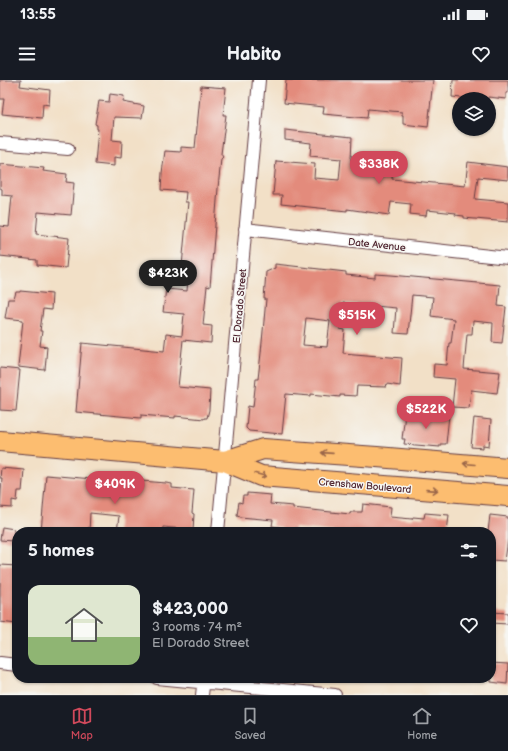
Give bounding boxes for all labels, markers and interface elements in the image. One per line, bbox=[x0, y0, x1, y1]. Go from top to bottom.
text: 13:55 bbox=[20, 5, 56, 24]
icon: menu bbox=[16, 43, 38, 65]
icon: heart bbox=[470, 43, 492, 65]
text: Habito bbox=[227, 44, 281, 65]
map controls bbox=[452, 92, 496, 136]
button: layers bbox=[452, 92, 496, 136]
pin: $338K bbox=[351, 151, 407, 185]
text: $338K bbox=[359, 156, 399, 172]
street label: Date Avenue bbox=[348, 236, 406, 254]
pin: $423K bbox=[140, 260, 196, 294]
text: $423K bbox=[148, 265, 188, 281]
street label: El Dorado Street bbox=[231, 268, 249, 344]
pin: $515K bbox=[329, 302, 385, 336]
text: $515K bbox=[338, 307, 376, 323]
pin: $522K bbox=[398, 396, 454, 430]
text: $522K bbox=[406, 401, 446, 417]
one-way arrow bbox=[321, 450, 334, 457]
one-way arrow bbox=[463, 461, 476, 468]
pin: $409K bbox=[87, 471, 143, 505]
one-way arrow bbox=[254, 472, 267, 479]
text: $409K bbox=[95, 476, 135, 492]
street label: Crenshaw Boulevard bbox=[318, 476, 412, 496]
one-way arrow bbox=[425, 487, 438, 494]
icon: filters bbox=[458, 540, 480, 562]
text: 5 homes bbox=[28, 541, 94, 561]
text: $423,000 bbox=[152, 599, 228, 619]
icon: home bbox=[60, 601, 108, 649]
icon: heart bbox=[458, 614, 480, 636]
text: 3 rooms · 74 m² bbox=[152, 619, 242, 635]
text: El Dorado Street bbox=[152, 635, 249, 651]
tab: Map bbox=[71, 705, 93, 742]
tab: Saved bbox=[235, 705, 266, 742]
tab: Home bbox=[407, 705, 437, 742]

